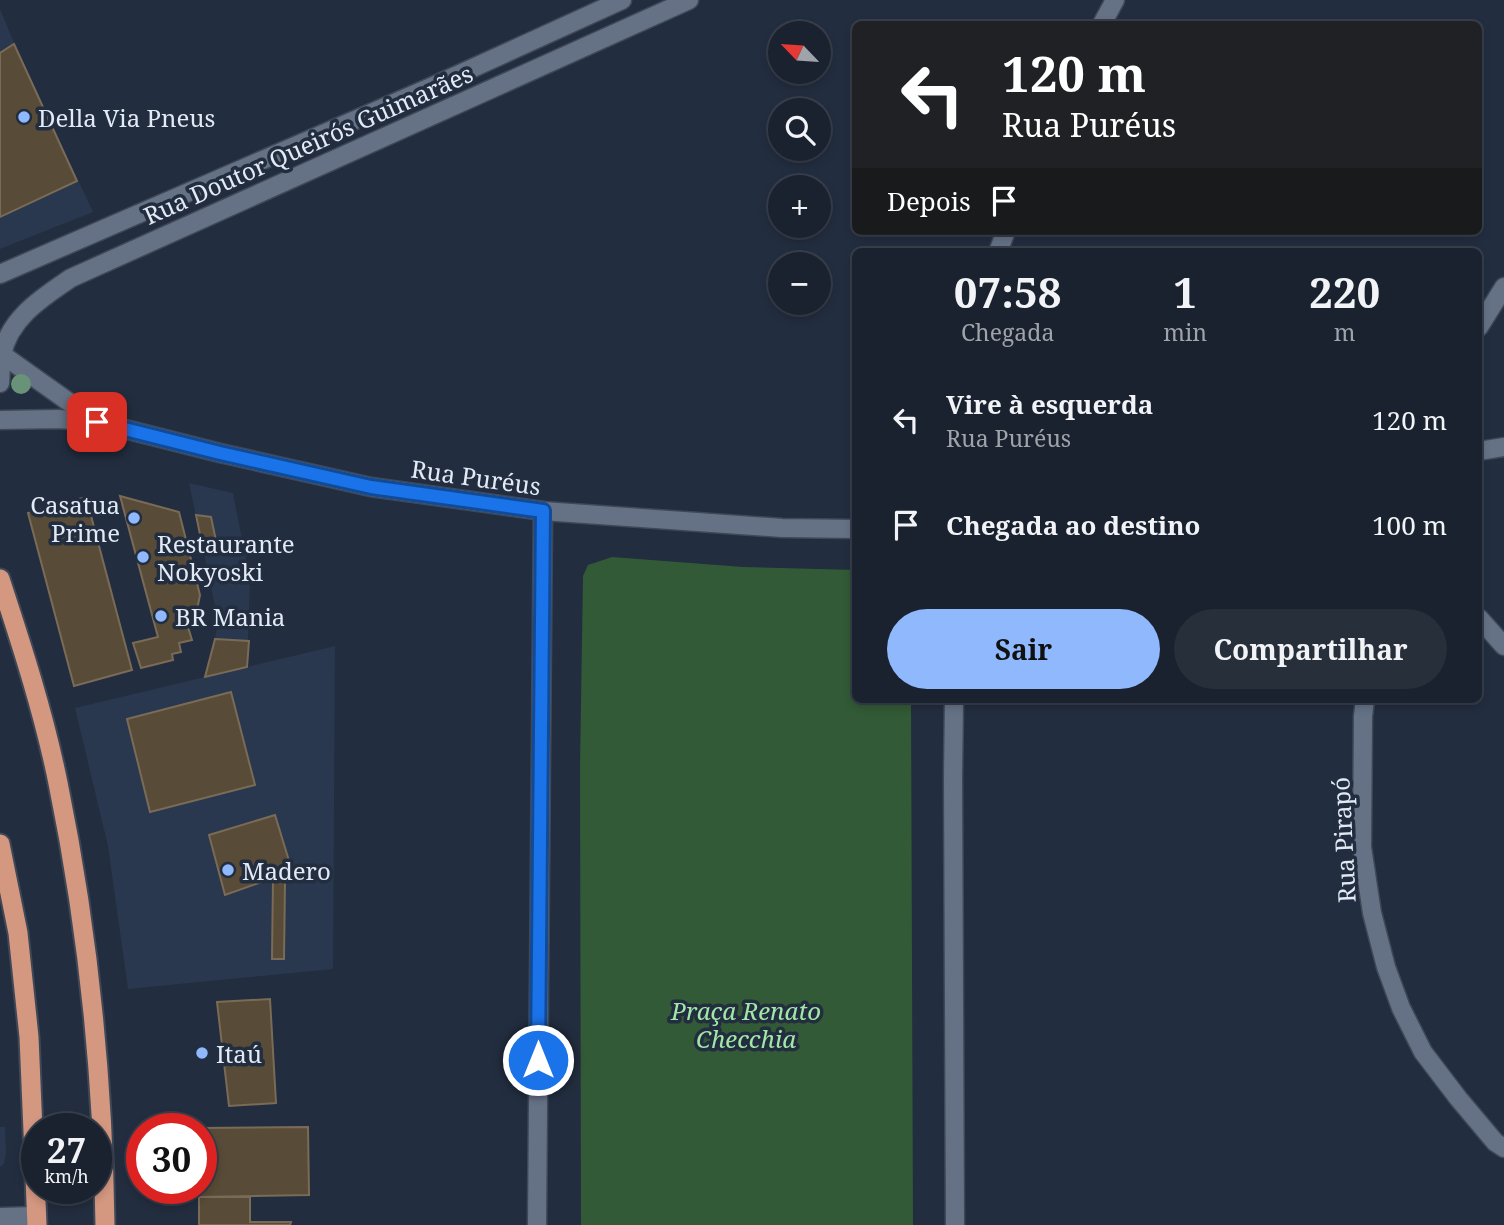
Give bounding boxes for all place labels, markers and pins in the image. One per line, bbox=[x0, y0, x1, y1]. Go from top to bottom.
place label: Della Via Pneus bbox=[38, 101, 215, 134]
marker: Della Via Pneus bbox=[16, 109, 32, 125]
pin bbox=[67, 392, 127, 452]
place label: Casatua Prime bbox=[30, 488, 120, 549]
marker: Casatua Prime bbox=[126, 510, 142, 526]
place label: Restaurante Nokyoski bbox=[157, 527, 295, 588]
marker: Restaurante Nokyoski bbox=[135, 549, 151, 565]
place label: BR Mania bbox=[175, 600, 285, 633]
marker: BR Mania bbox=[153, 608, 169, 624]
place label: Madero bbox=[242, 854, 331, 887]
marker: Madero bbox=[220, 862, 236, 878]
place label: Itaú bbox=[216, 1037, 262, 1070]
marker: Itaú bbox=[194, 1045, 210, 1061]

